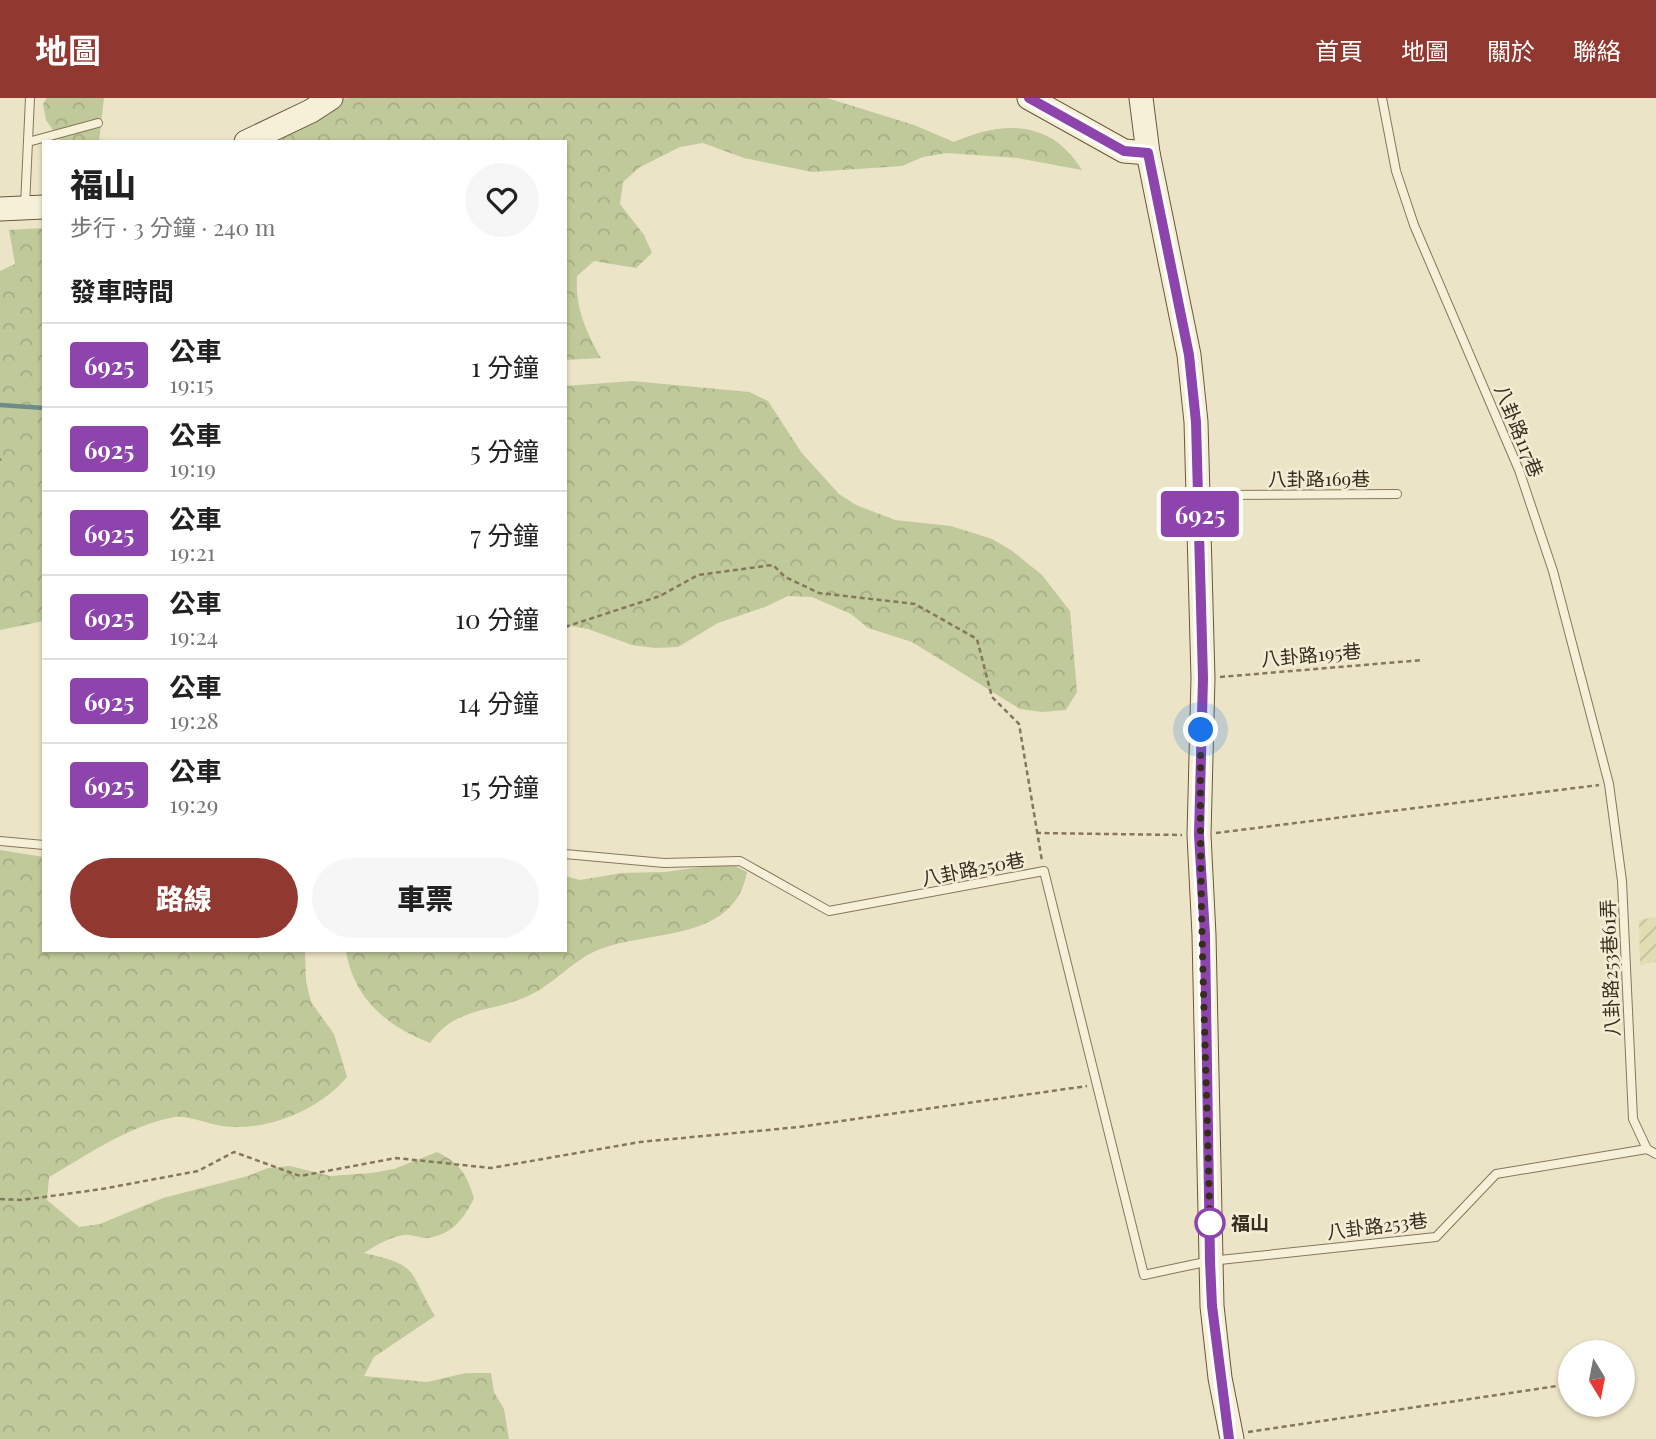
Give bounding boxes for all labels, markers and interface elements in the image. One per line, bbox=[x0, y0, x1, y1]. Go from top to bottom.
text: 地圖 bbox=[35, 27, 101, 71]
text: 首頁 bbox=[1315, 34, 1363, 66]
text: 地圖 bbox=[1401, 34, 1449, 66]
text: 關於 bbox=[1487, 34, 1535, 66]
text: 聯絡 bbox=[1573, 34, 1621, 66]
text: 福山 bbox=[70, 161, 136, 205]
button: heart bbox=[465, 163, 539, 237]
text: 步行 · 3 分鐘 · 240 m bbox=[70, 211, 275, 242]
text: 發車時間 bbox=[70, 273, 174, 308]
text: 公車 bbox=[169, 333, 221, 368]
text: 6925 bbox=[84, 349, 134, 381]
text: 1 分鐘 bbox=[471, 349, 539, 384]
text: 19:15 bbox=[169, 368, 213, 399]
street label: 八卦路117巷 bbox=[1490, 380, 1550, 481]
text: 公車 bbox=[169, 417, 221, 452]
text: 6925 bbox=[84, 433, 134, 465]
text: 5 分鐘 bbox=[470, 433, 539, 468]
text: 19:19 bbox=[169, 452, 216, 483]
street label: 八卦路169巷 bbox=[1268, 465, 1370, 491]
line badge: 6925 bbox=[1151, 491, 1249, 537]
text: 6925 bbox=[1175, 498, 1225, 530]
text: 公車 bbox=[169, 501, 221, 536]
text: 6925 bbox=[84, 517, 134, 549]
text: 7 分鐘 bbox=[470, 517, 539, 552]
text: 19:21 bbox=[169, 536, 215, 567]
text: 公車 bbox=[169, 585, 221, 620]
text: 6925 bbox=[84, 601, 134, 633]
text: 10 分鐘 bbox=[455, 601, 539, 636]
text: 19:24 bbox=[169, 620, 218, 651]
street label: 八卦路195巷 bbox=[1260, 637, 1362, 671]
text: 公車 bbox=[169, 669, 221, 704]
text: 6925 bbox=[84, 685, 134, 717]
text: 14 分鐘 bbox=[458, 685, 539, 720]
text: 19:28 bbox=[169, 704, 219, 735]
your location bbox=[1183, 712, 1218, 747]
text: 公車 bbox=[169, 753, 221, 788]
text: 6925 bbox=[84, 769, 134, 801]
text: 15 分鐘 bbox=[461, 769, 539, 804]
text: 19:29 bbox=[169, 788, 218, 819]
street label: 八卦路250巷 bbox=[919, 845, 1027, 891]
button: 路線 bbox=[70, 858, 298, 938]
button: 車票 bbox=[312, 858, 539, 938]
street label: 八卦路253巷61弄 bbox=[1594, 899, 1624, 1037]
street label: 八卦路253巷 bbox=[1325, 1206, 1429, 1244]
marker: 福山 bbox=[1195, 1208, 1225, 1238]
place label: 福山 bbox=[1231, 1209, 1269, 1235]
north arrow bbox=[1558, 1340, 1634, 1418]
map controls bbox=[1558, 1340, 1635, 1417]

